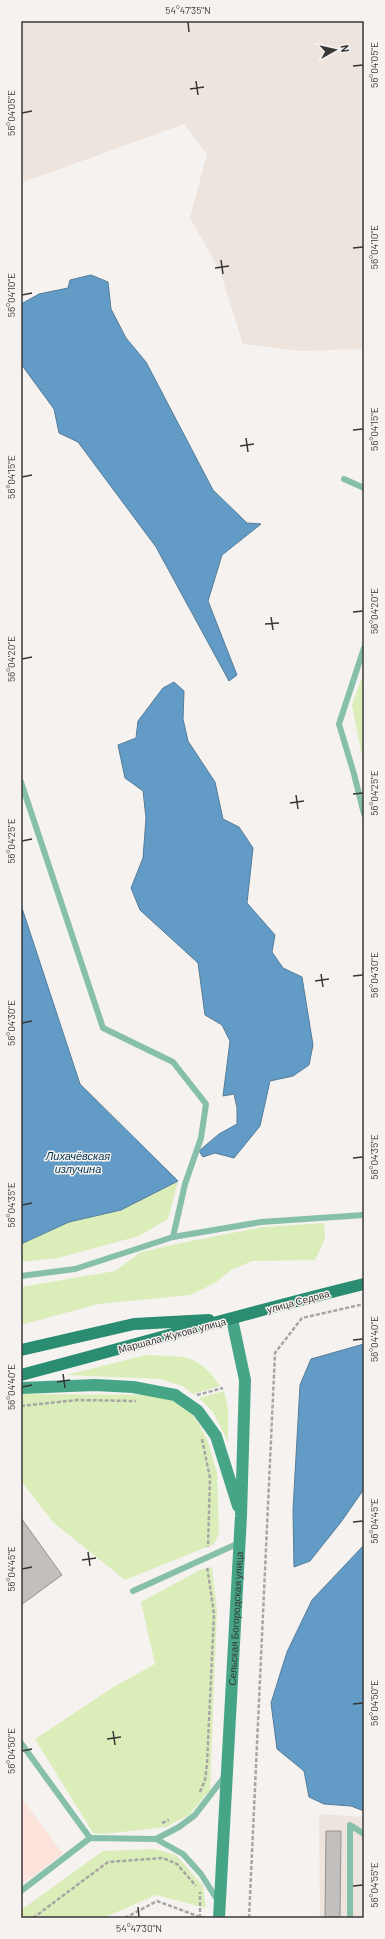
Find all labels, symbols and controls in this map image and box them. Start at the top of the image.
text: 54°47'35"N [165,4,211,16]
north arrow [315,30,355,70]
text: 56°04'05"E [368,42,380,88]
text: N [338,44,352,53]
text: 56°04'05"E [5,90,17,136]
text: 56°04'10"E [368,225,380,269]
text: 56°04'10"E [5,273,17,317]
text: 56°04'15"E [368,407,380,451]
text: 56°04'15"E [5,455,17,499]
text: 56°04'20"E [368,588,380,634]
text: 56°04'20"E [5,636,17,682]
text: 56°04'25"E [368,770,380,816]
text: 56°04'25"E [5,818,17,864]
text: 56°04'30"E [368,952,380,998]
text: 56°04'30"E [5,1000,17,1046]
text: 56°04'35"E [368,1134,380,1180]
water label: Лихачёвская излучина [45,1149,110,1175]
text: 56°04'35"E [5,1182,17,1228]
street label: улица Седова [265,1287,331,1315]
street label: Маршала Жукова улица [117,1315,228,1355]
text: 56°04'40"E [368,1316,380,1362]
text: 56°04'40"E [5,1364,17,1410]
text: 56°04'45"E [368,1498,380,1544]
text: 56°04'45"E [5,1546,17,1592]
street label: Сельская Богородская улица [226,1551,245,1686]
text: 56°04'50"E [368,1680,380,1726]
text: 56°04'50"E [5,1728,17,1774]
text: 56°04'55"E [368,1862,380,1908]
text: 54°47'30"N [116,1922,162,1934]

